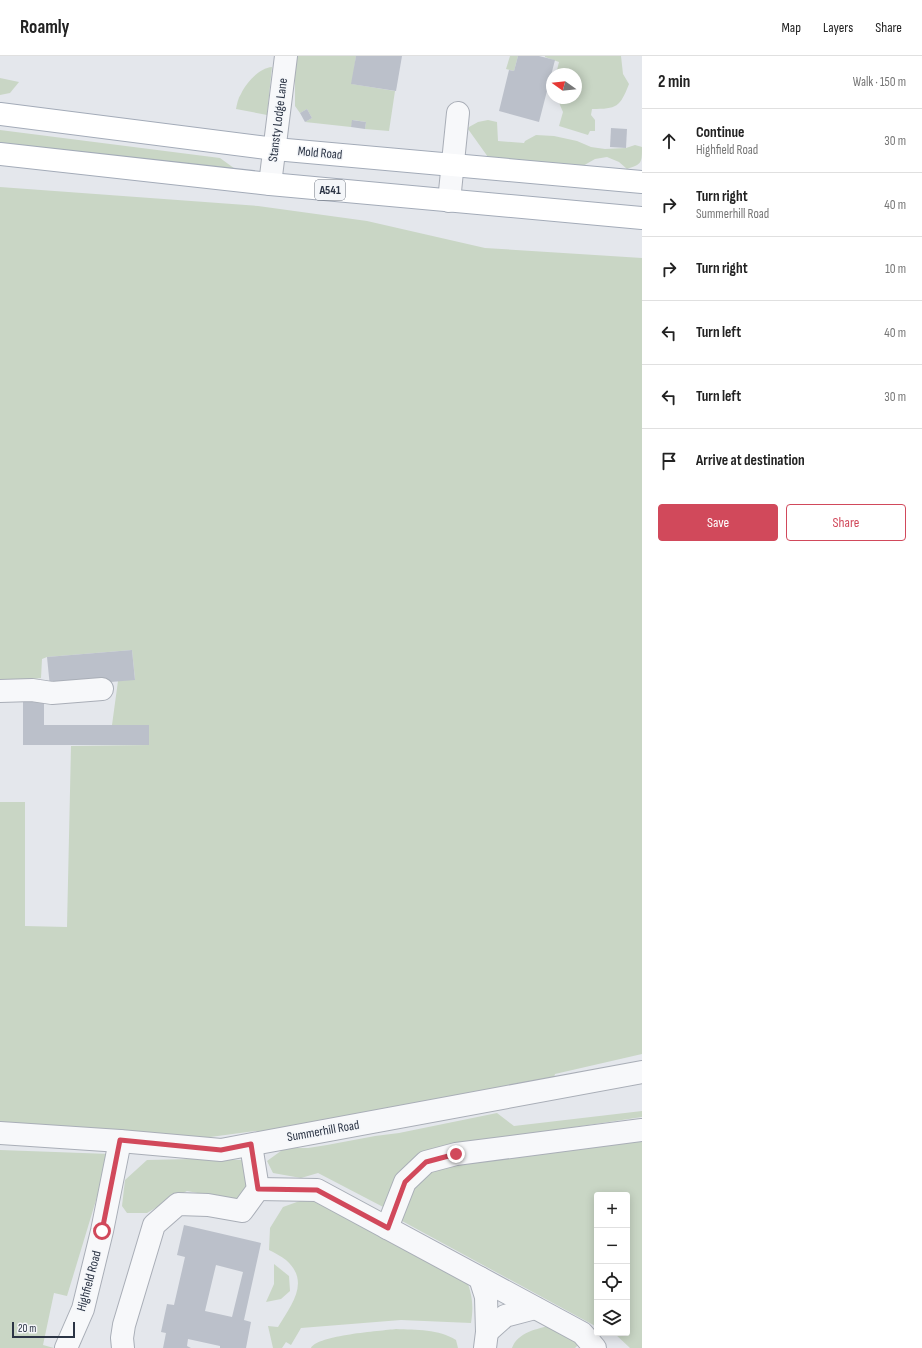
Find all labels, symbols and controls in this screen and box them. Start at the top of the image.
text: Roamly [20,16,70,39]
text: Map [781,19,801,36]
text: Layers [823,19,853,36]
text: Share [875,19,902,36]
north arrow [546,68,582,104]
text: 2 min [658,72,690,92]
text: Walk · 150 m [853,74,906,90]
street label: Stansty Lodge Lane [265,77,291,163]
text: Continue [696,123,745,142]
icon: ahead [658,130,680,152]
text: 30 m [884,133,906,149]
text: Highfield Road [696,142,758,158]
street label: Mold Road [297,143,343,163]
road number: A541 [315,180,345,200]
text: Turn right [696,187,748,206]
icon: right [658,194,680,216]
text: 40 m [884,197,906,213]
text: Summerhill Road [696,206,769,222]
icon: right [658,258,680,280]
text: Turn right [696,259,748,278]
text: 10 m [885,261,906,277]
icon: left [658,322,680,344]
text: Turn left [696,323,741,342]
text: 40 m [884,325,906,341]
icon: left [658,386,680,408]
text: Turn left [696,387,741,406]
text: 30 m [884,389,906,405]
icon: arrive [658,450,680,472]
text: Arrive at destination [696,451,805,470]
button: Save [658,504,778,541]
button: Share [786,504,906,541]
street label: Summerhill Road [286,1117,360,1145]
route end [447,1145,465,1163]
map controls [594,1192,630,1336]
button: + [594,1192,630,1228]
route start [93,1222,111,1240]
button: − [594,1228,630,1264]
street label: Highfield Road [73,1249,105,1313]
button: locate [594,1264,630,1300]
button: layers [594,1300,630,1336]
scale bar [12,1320,75,1339]
text: 20 m [18,1322,36,1335]

